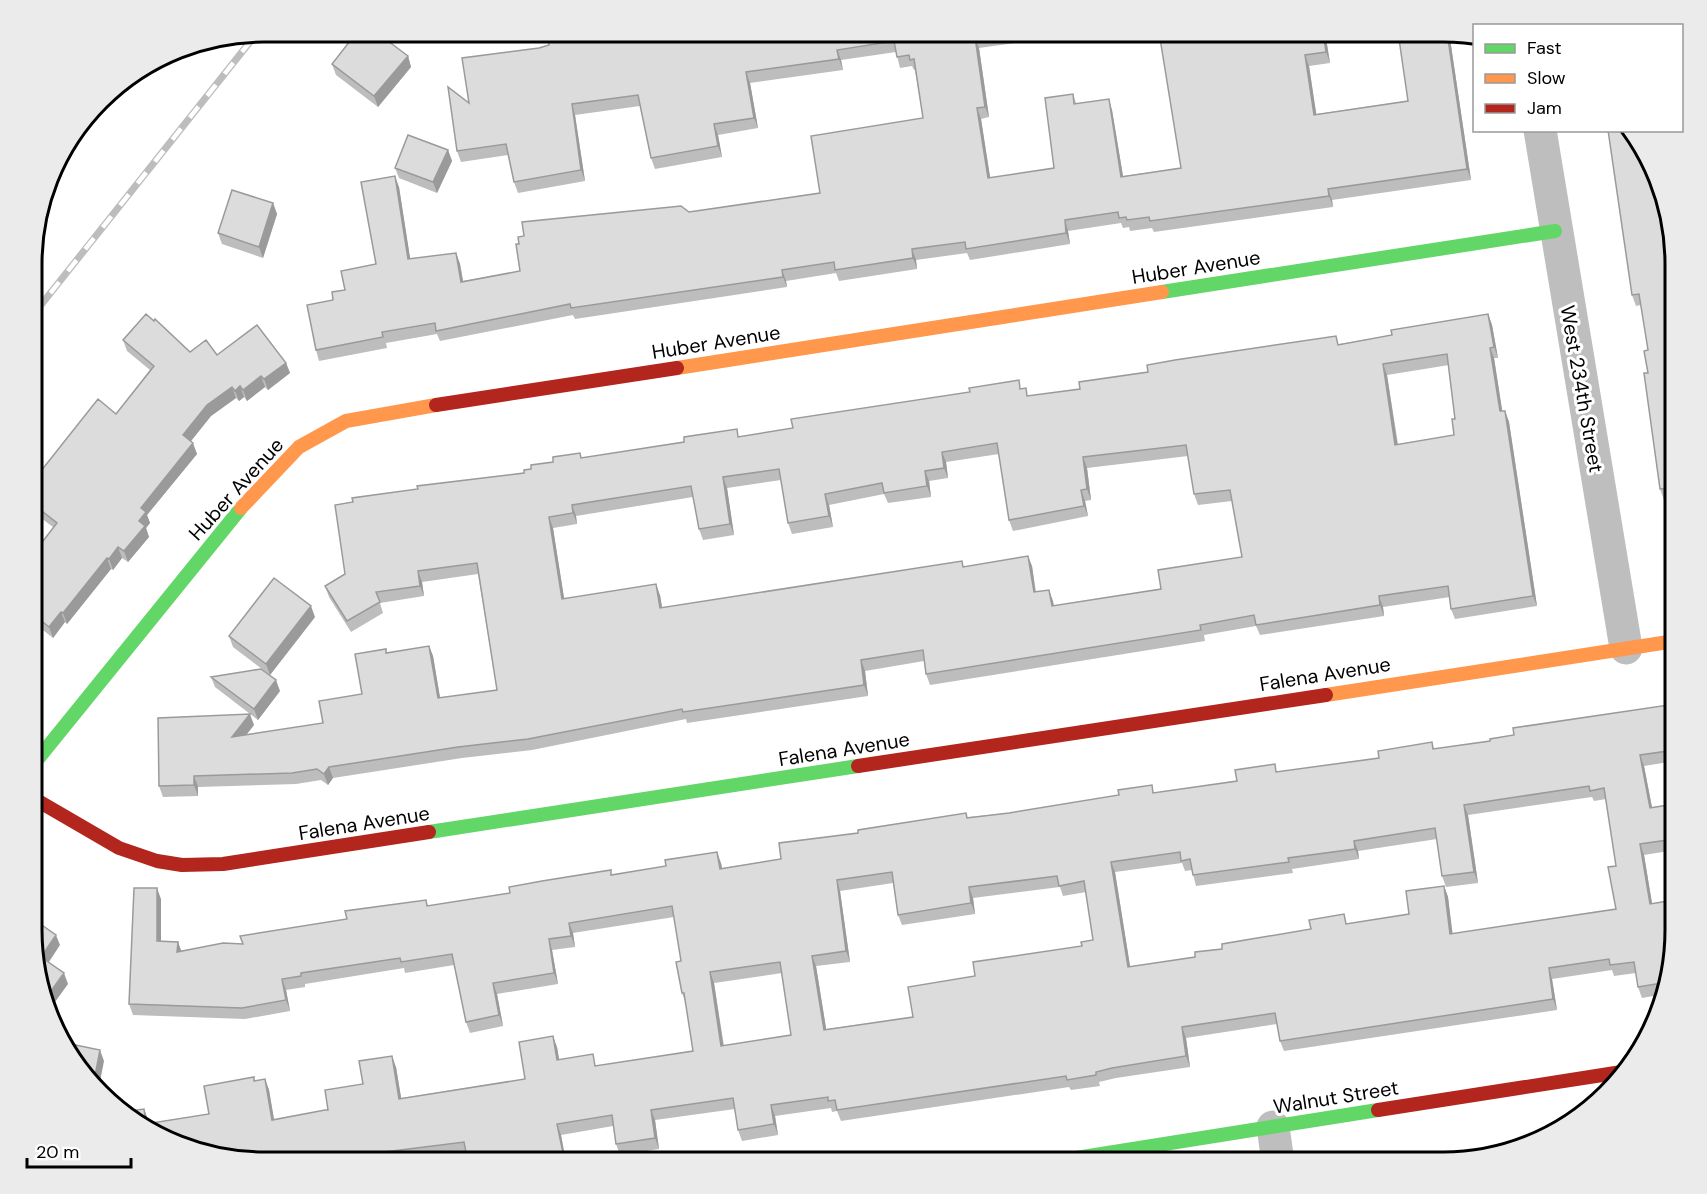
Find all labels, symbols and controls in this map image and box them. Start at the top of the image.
legend [1473,24,1683,132]
text: Fast [1527,36,1562,60]
text: Slow [1527,66,1566,90]
text: Jam [1527,96,1562,120]
street label: Huber Avenue [1130,244,1262,290]
street label: West 234th Street [1554,303,1610,475]
street label: Huber Avenue [650,319,782,365]
street label: Huber Avenue [183,432,289,546]
street label: Falena Avenue [1258,651,1392,697]
street label: Falena Avenue [777,726,911,772]
street label: Falena Avenue [297,800,431,846]
street label: Walnut Street [1271,1074,1401,1120]
scale bar [27,1131,130,1169]
text: 20 m [36,1140,79,1164]

